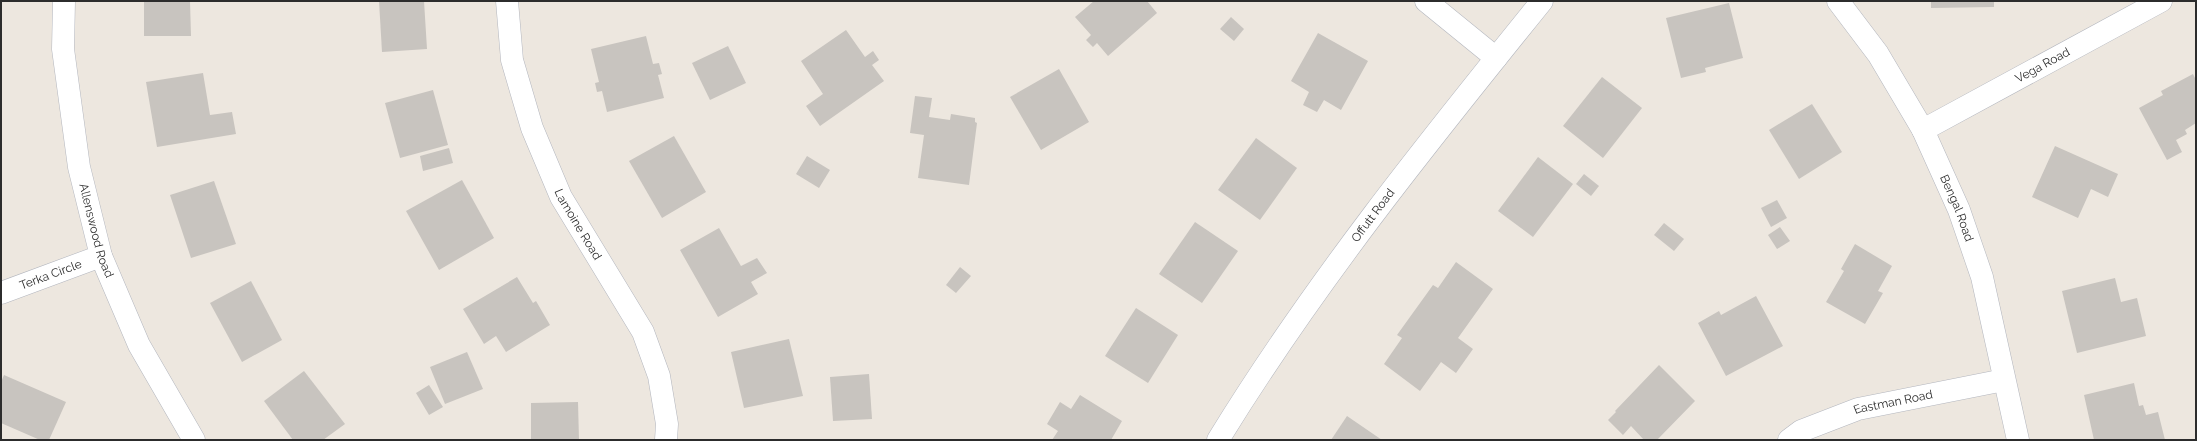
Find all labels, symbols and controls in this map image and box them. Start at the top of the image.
street label: Vega Road [2013,45,2072,86]
street label: Bengal Road [1937,173,1976,243]
street label: Allenswood Road [76,182,116,280]
street label: Offutt Road [1348,186,1397,245]
street label: Lamoine Road [551,187,604,262]
street label: Terka Circle [18,257,84,292]
street label: Eastman Road [1852,387,1934,417]

